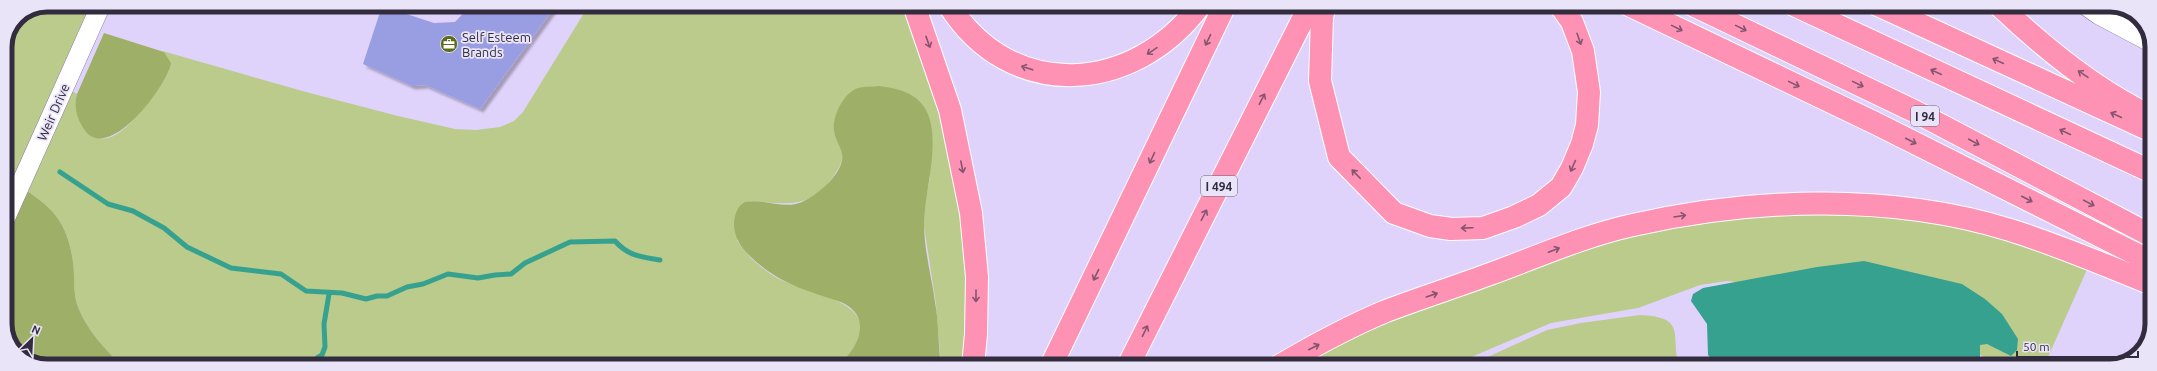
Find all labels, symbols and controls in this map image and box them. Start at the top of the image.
one-way arrow [1671,25,1683,32]
one-way arrow [1734,25,1746,32]
place label: Self Esteem Brands [462,30,531,59]
one-way arrow [1576,33,1583,46]
office icon: Self Esteem Brands [439,34,459,54]
one-way arrow [1204,34,1211,46]
one-way arrow [924,35,932,47]
one-way arrow [1146,48,1158,56]
one-way arrow [1993,57,2005,64]
one-way arrow [1021,64,1034,71]
one-way arrow [1931,68,1943,75]
one-way arrow [2078,70,2089,78]
street label: Weir Drive [34,81,72,143]
one-way arrow [1788,81,1800,88]
one-way arrow [1852,81,1864,88]
one-way arrow [1259,93,1267,105]
road number: I 94 [1911,106,1939,126]
one-way arrow [2111,111,2123,118]
one-way arrow [2060,128,2072,135]
one-way arrow [1905,138,1917,145]
one-way arrow [1968,139,1980,146]
one-way arrow [1148,151,1155,163]
one-way arrow [1569,159,1576,171]
one-way arrow [958,160,966,173]
one-way arrow [1352,169,1361,179]
road number: I 494 [1201,176,1237,196]
one-way arrow [2021,196,2033,204]
one-way arrow [2083,200,2095,207]
one-way arrow [1201,209,1208,221]
one-way arrow [1673,212,1686,220]
one-way arrow [1461,225,1474,232]
one-way arrow [1548,245,1560,253]
one-way arrow [1092,269,1099,281]
one-way arrow [972,289,980,302]
one-way arrow [1426,291,1439,298]
north arrow [12,319,52,359]
text: N [30,323,42,337]
one-way arrow [1142,325,1149,337]
scale bar [2017,333,2138,359]
text: 50 m [2023,340,2050,353]
one-way arrow [1307,343,1319,350]

